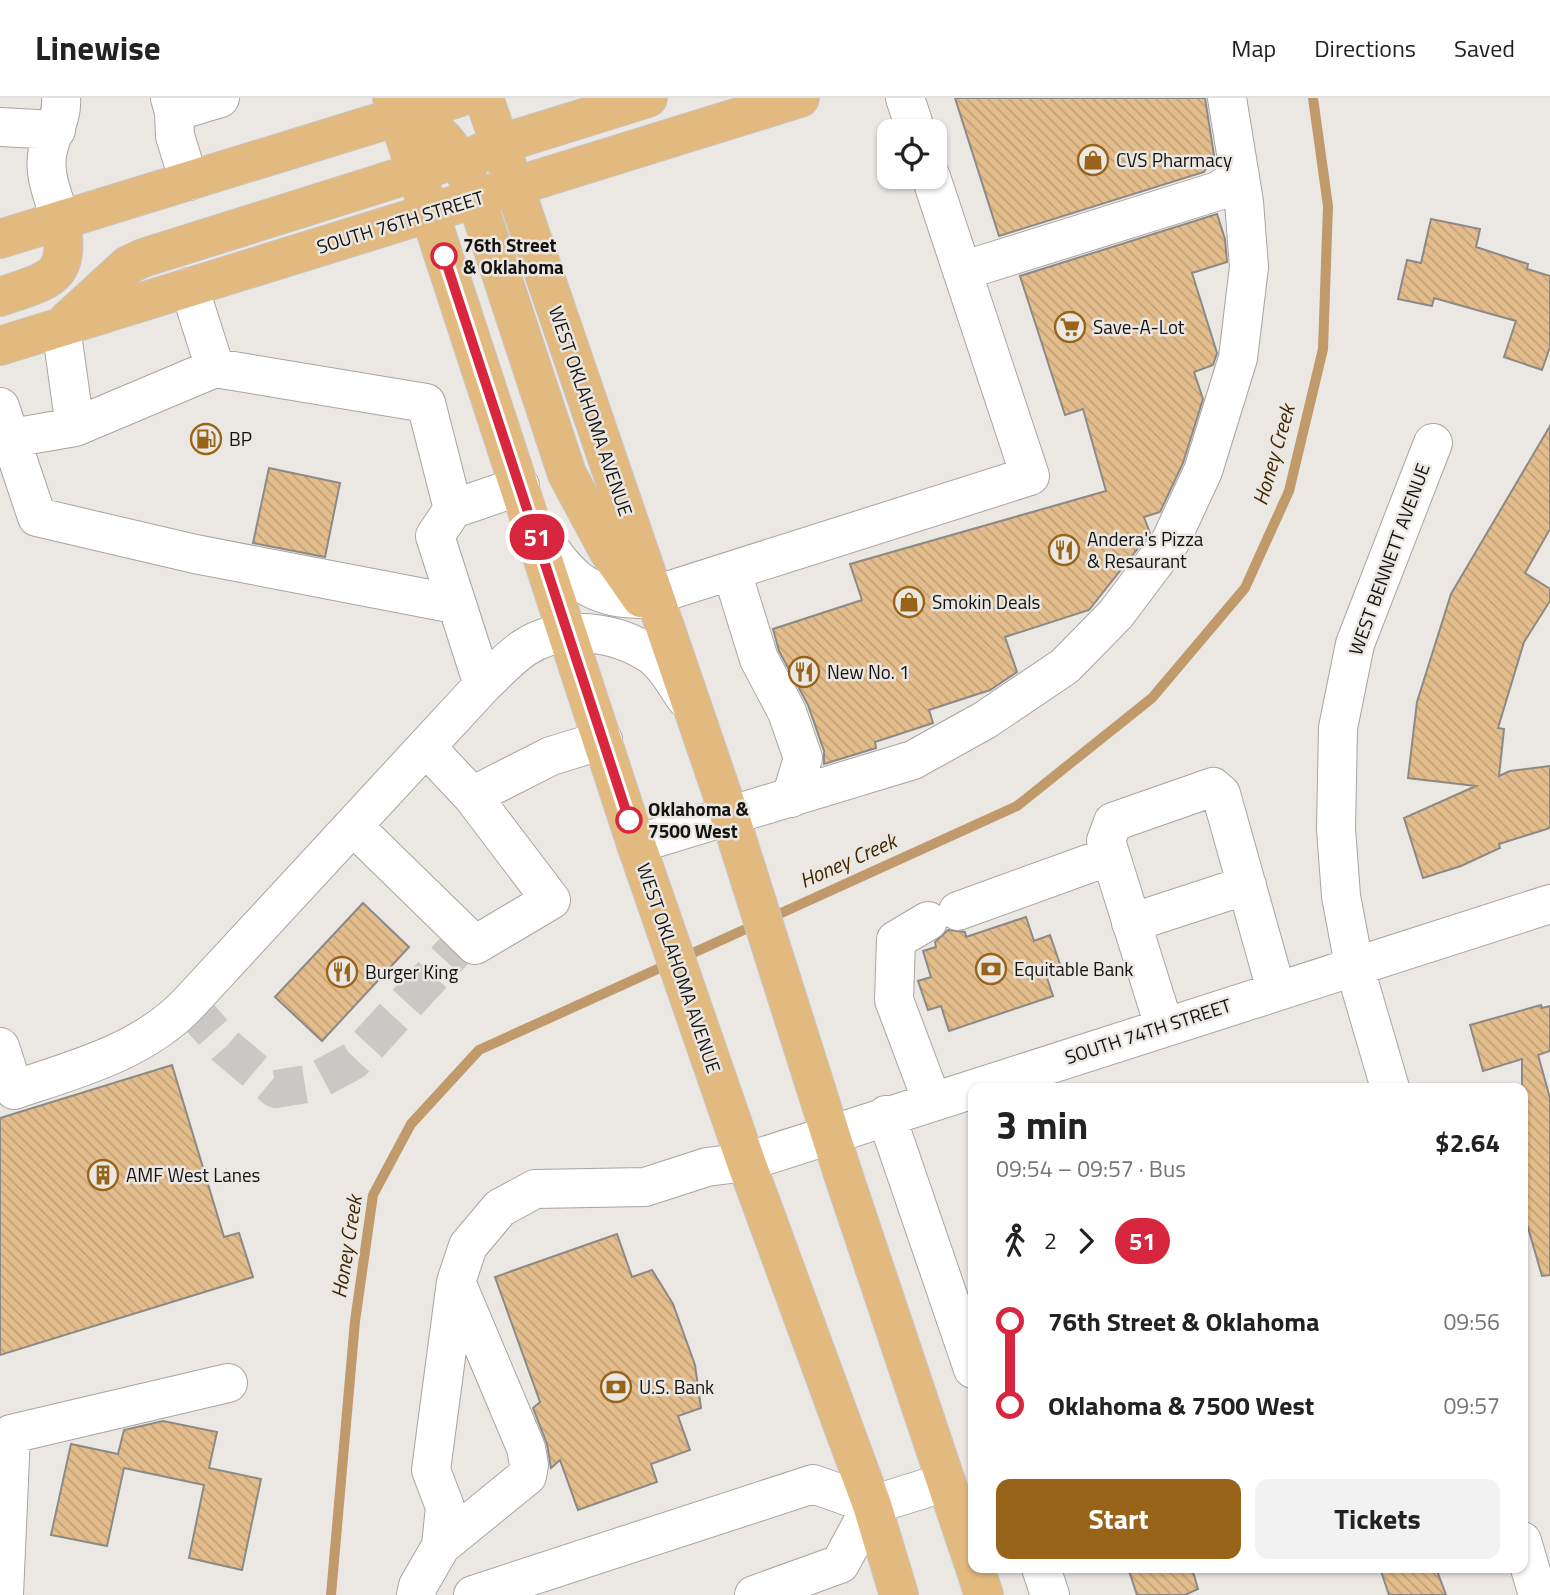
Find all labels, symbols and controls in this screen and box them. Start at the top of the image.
text: Linewise [35,23,161,73]
text: Map [1231,30,1276,66]
text: Directions [1314,30,1416,66]
text: Saved [1454,30,1515,66]
map controls [877,119,947,189]
button: locate [877,119,947,189]
shop icon: CVS Pharmacy [1076,143,1110,177]
place label: CVS Pharmacy [1116,145,1232,174]
street label: SOUTH 76TH STREET [313,182,487,261]
place label: 76th Street & Oklahoma [463,230,564,281]
marker: 76th Street & Oklahoma [431,243,457,269]
street label: WEST OKLAHOMA AVENUE [542,302,641,520]
supermarket icon: Save-A-Lot [1053,310,1087,344]
place label: Save-A-Lot [1093,312,1185,341]
water label: Honey Creek [1243,398,1303,509]
fuel station icon: BP [189,422,223,456]
place label: BP [229,424,252,453]
street label: WEST BENNETT AVENUE [1340,459,1437,659]
line badge: 51 [505,514,568,560]
text: 51 [524,519,550,555]
place label: Andera's Pizza & Resaurant [1087,524,1204,575]
restaurant icon: Andera's Pizza & Resaurant [1047,533,1081,567]
shop icon: Smokin Deals [892,585,926,619]
place label: Smokin Deals [932,587,1041,616]
restaurant icon: New No. 1 [787,655,821,689]
place label: New No. 1 [827,657,910,686]
place label: Oklahoma & 7500 West [648,794,749,845]
marker: Oklahoma & 7500 West [616,807,642,833]
water label: Honey Creek [794,823,904,896]
street label: WEST OKLAHOMA AVENUE [630,859,729,1077]
bank icon: Equitable Bank [974,952,1008,986]
place label: Equitable Bank [1014,954,1133,983]
restaurant icon: Burger King [325,955,359,989]
place label: Burger King [365,957,459,986]
street label: SOUTH 74TH STREET [1061,990,1235,1071]
text: 3 min [996,1096,1088,1154]
text: $2.64 [1435,1123,1500,1162]
text: 09:54 – 09:57 · Bus [996,1151,1186,1186]
building icon: AMF West Lanes [86,1158,120,1192]
place label: AMF West Lanes [126,1160,261,1189]
water label: Honey Creek [322,1191,370,1300]
icon: walk [996,1222,1034,1260]
icon: forward [1067,1222,1105,1260]
text: 2 [1044,1223,1057,1258]
text: 51 [1129,1223,1156,1259]
text: 76th Street & Oklahoma [1048,1302,1319,1341]
text: 09:56 [1443,1304,1500,1339]
bank icon: U.S. Bank [599,1370,633,1404]
place label: U.S. Bank [639,1372,714,1401]
text: Oklahoma & 7500 West [1048,1386,1314,1425]
text: 09:57 [1443,1388,1500,1423]
button: Start [996,1479,1241,1559]
button: Tickets [1255,1479,1500,1559]

